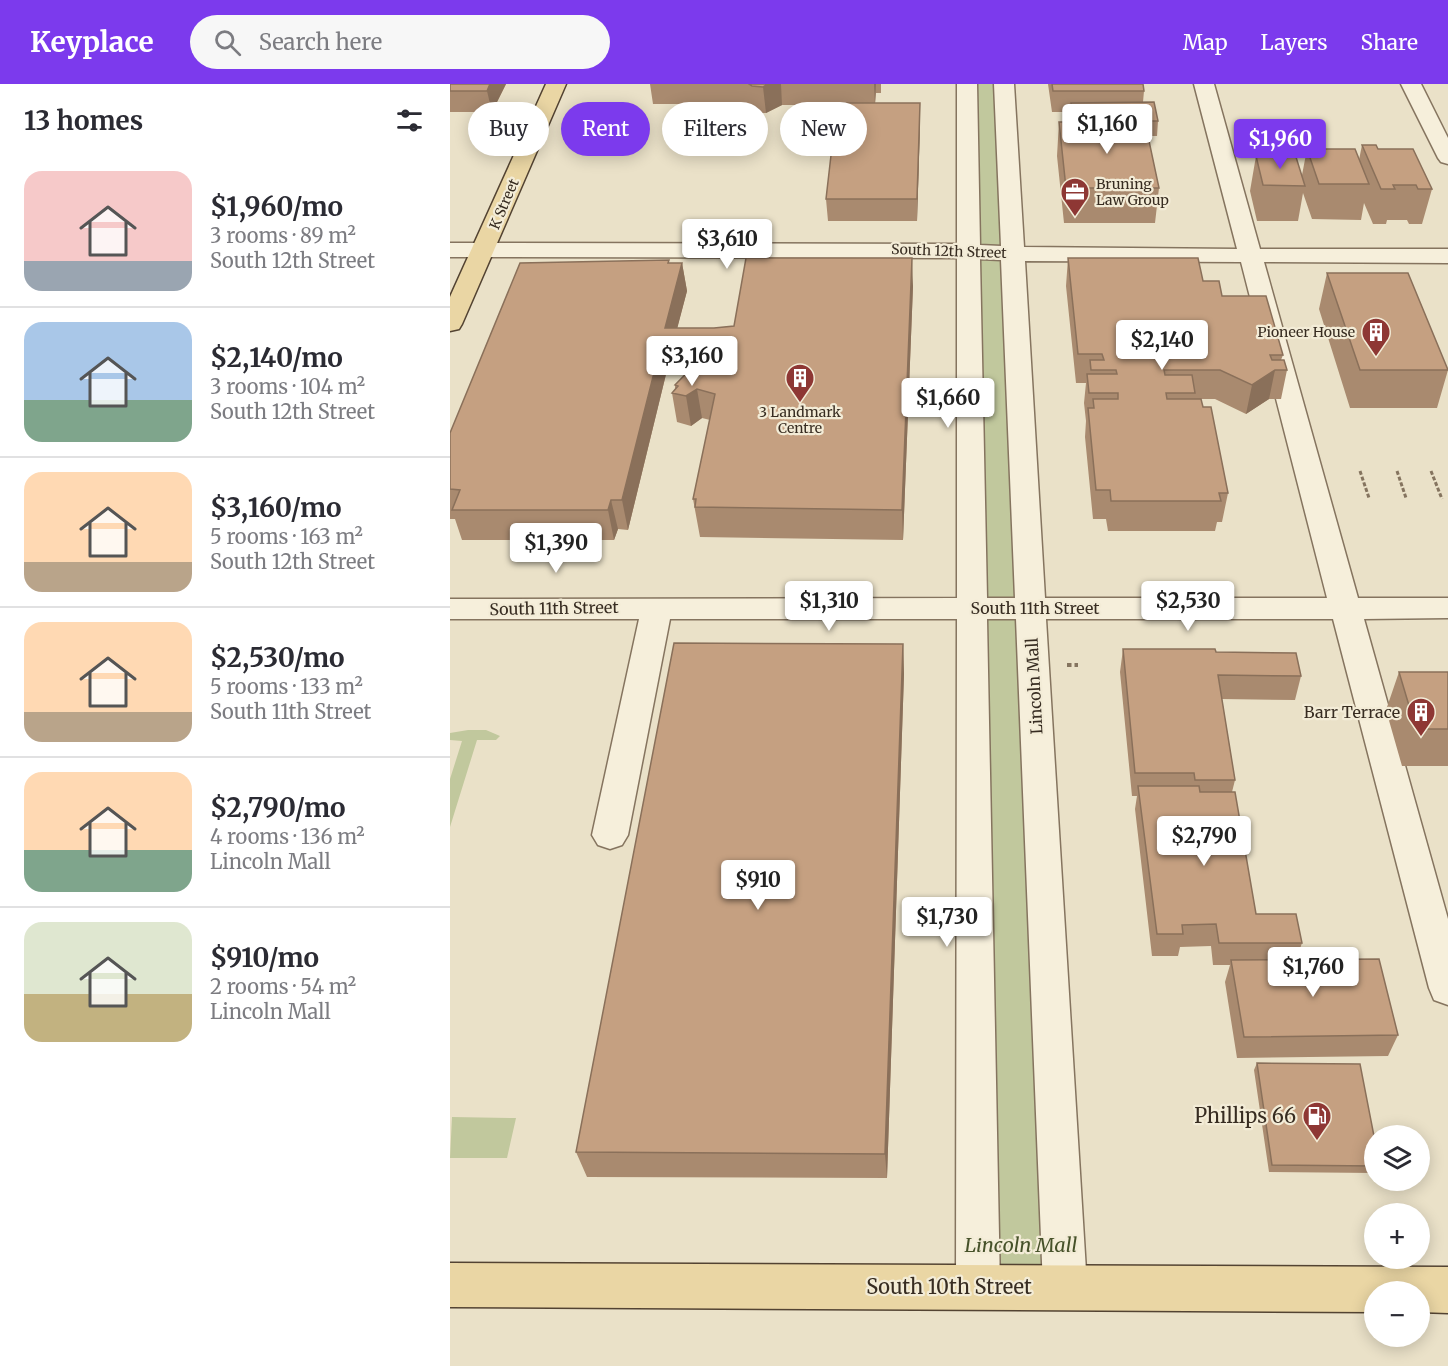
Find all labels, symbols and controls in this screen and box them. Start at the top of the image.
search box [190,15,610,69]
text: Keyplace [30,24,154,60]
icon: search [211,26,244,59]
text: Search here [259,28,382,56]
text: Map [1183,29,1228,56]
text: Layers [1261,29,1328,56]
text: Share [1361,29,1418,56]
chip: Buy [468,102,549,156]
chip: Rent [561,102,650,156]
chip: Filters [662,102,768,156]
chip: New [780,102,867,156]
text: 13 homes [24,104,143,137]
icon: filters [393,104,426,137]
pin: $1,160 [1058,104,1156,155]
text: $1,160 [1076,111,1138,136]
pin: $1,960 [1231,119,1329,170]
text: $1,960 [1248,126,1312,151]
street label: K Street [485,175,523,232]
place label: Bruning Law Group [1096,175,1169,209]
office icon: Bruning Law Group [1059,176,1091,218]
text: $1,960/mo [210,190,343,223]
icon: home [72,195,144,267]
pin: $3,610 [678,219,776,270]
text: 3 rooms · 89 m² [210,223,356,248]
text: $3,610 [696,226,758,251]
street label: South 12th Street [891,240,1008,262]
text: South 12th Street [210,248,375,273]
building icon: Pioneer House [1360,316,1392,358]
pin: $2,140 [1113,320,1211,371]
place label: Pioneer House [1258,323,1355,341]
text: $2,140 [1130,327,1194,352]
pin: $3,160 [643,336,741,387]
text: $2,140/mo [210,341,343,374]
text: $3,160 [660,343,724,368]
icon: home [72,346,144,418]
building icon: 3 Landmark Centre [784,362,816,404]
text: 3 rooms · 104 m² [210,374,365,399]
pin: $1,660 [899,378,997,429]
text: $1,660 [915,385,981,410]
text: South 12th Street [210,399,375,424]
place label: 3 Landmark Centre [759,403,841,437]
text: $3,160/mo [210,491,342,524]
icon: home [72,496,144,568]
pin: $1,390 [507,523,605,574]
text: 5 rooms · 163 m² [210,524,363,549]
text: $1,390 [524,530,588,555]
text: South 12th Street [210,549,375,574]
pin: $1,310 [780,581,878,632]
pin: $2,530 [1139,581,1237,632]
text: $1,310 [799,588,859,613]
text: $2,530 [1155,588,1221,613]
street label: South 11th Street [489,597,619,619]
street label: South 11th Street [970,598,1100,618]
street label: Lincoln Mall [1021,637,1047,735]
text: $2,530/mo [210,641,345,674]
icon: home [72,646,144,718]
text: 5 rooms · 133 m² [210,674,363,699]
building icon: Barr Terrace [1405,696,1437,738]
text: South 11th Street [210,699,371,724]
place label: Barr Terrace [1304,702,1400,722]
text: $2,790/mo [210,791,346,824]
icon: home [72,796,144,868]
pin: $2,790 [1155,816,1253,867]
text: $2,790 [1171,823,1237,848]
text: 4 rooms · 136 m² [210,824,365,849]
text: Lincoln Mall [210,849,331,874]
pin: $910 [722,860,794,911]
text: $910 [735,867,781,892]
pin: $1,730 [898,897,996,948]
text: $1,730 [916,904,978,929]
text: $910/mo [210,941,319,974]
icon: home [72,946,144,1018]
pin: $1,760 [1264,947,1362,998]
text: $1,760 [1282,954,1344,979]
text: 2 rooms · 54 m² [210,974,356,999]
text: Lincoln Mall [210,999,331,1024]
fuel station icon: Phillips 66 [1301,1100,1333,1142]
place label: Phillips 66 [1194,1103,1296,1128]
map controls [1364,1125,1430,1347]
button: layers [1364,1125,1430,1191]
button: + [1364,1203,1430,1269]
park label: Lincoln Mall [965,1232,1078,1257]
street label: South 10th Street [866,1274,1032,1299]
button: − [1364,1281,1430,1347]

